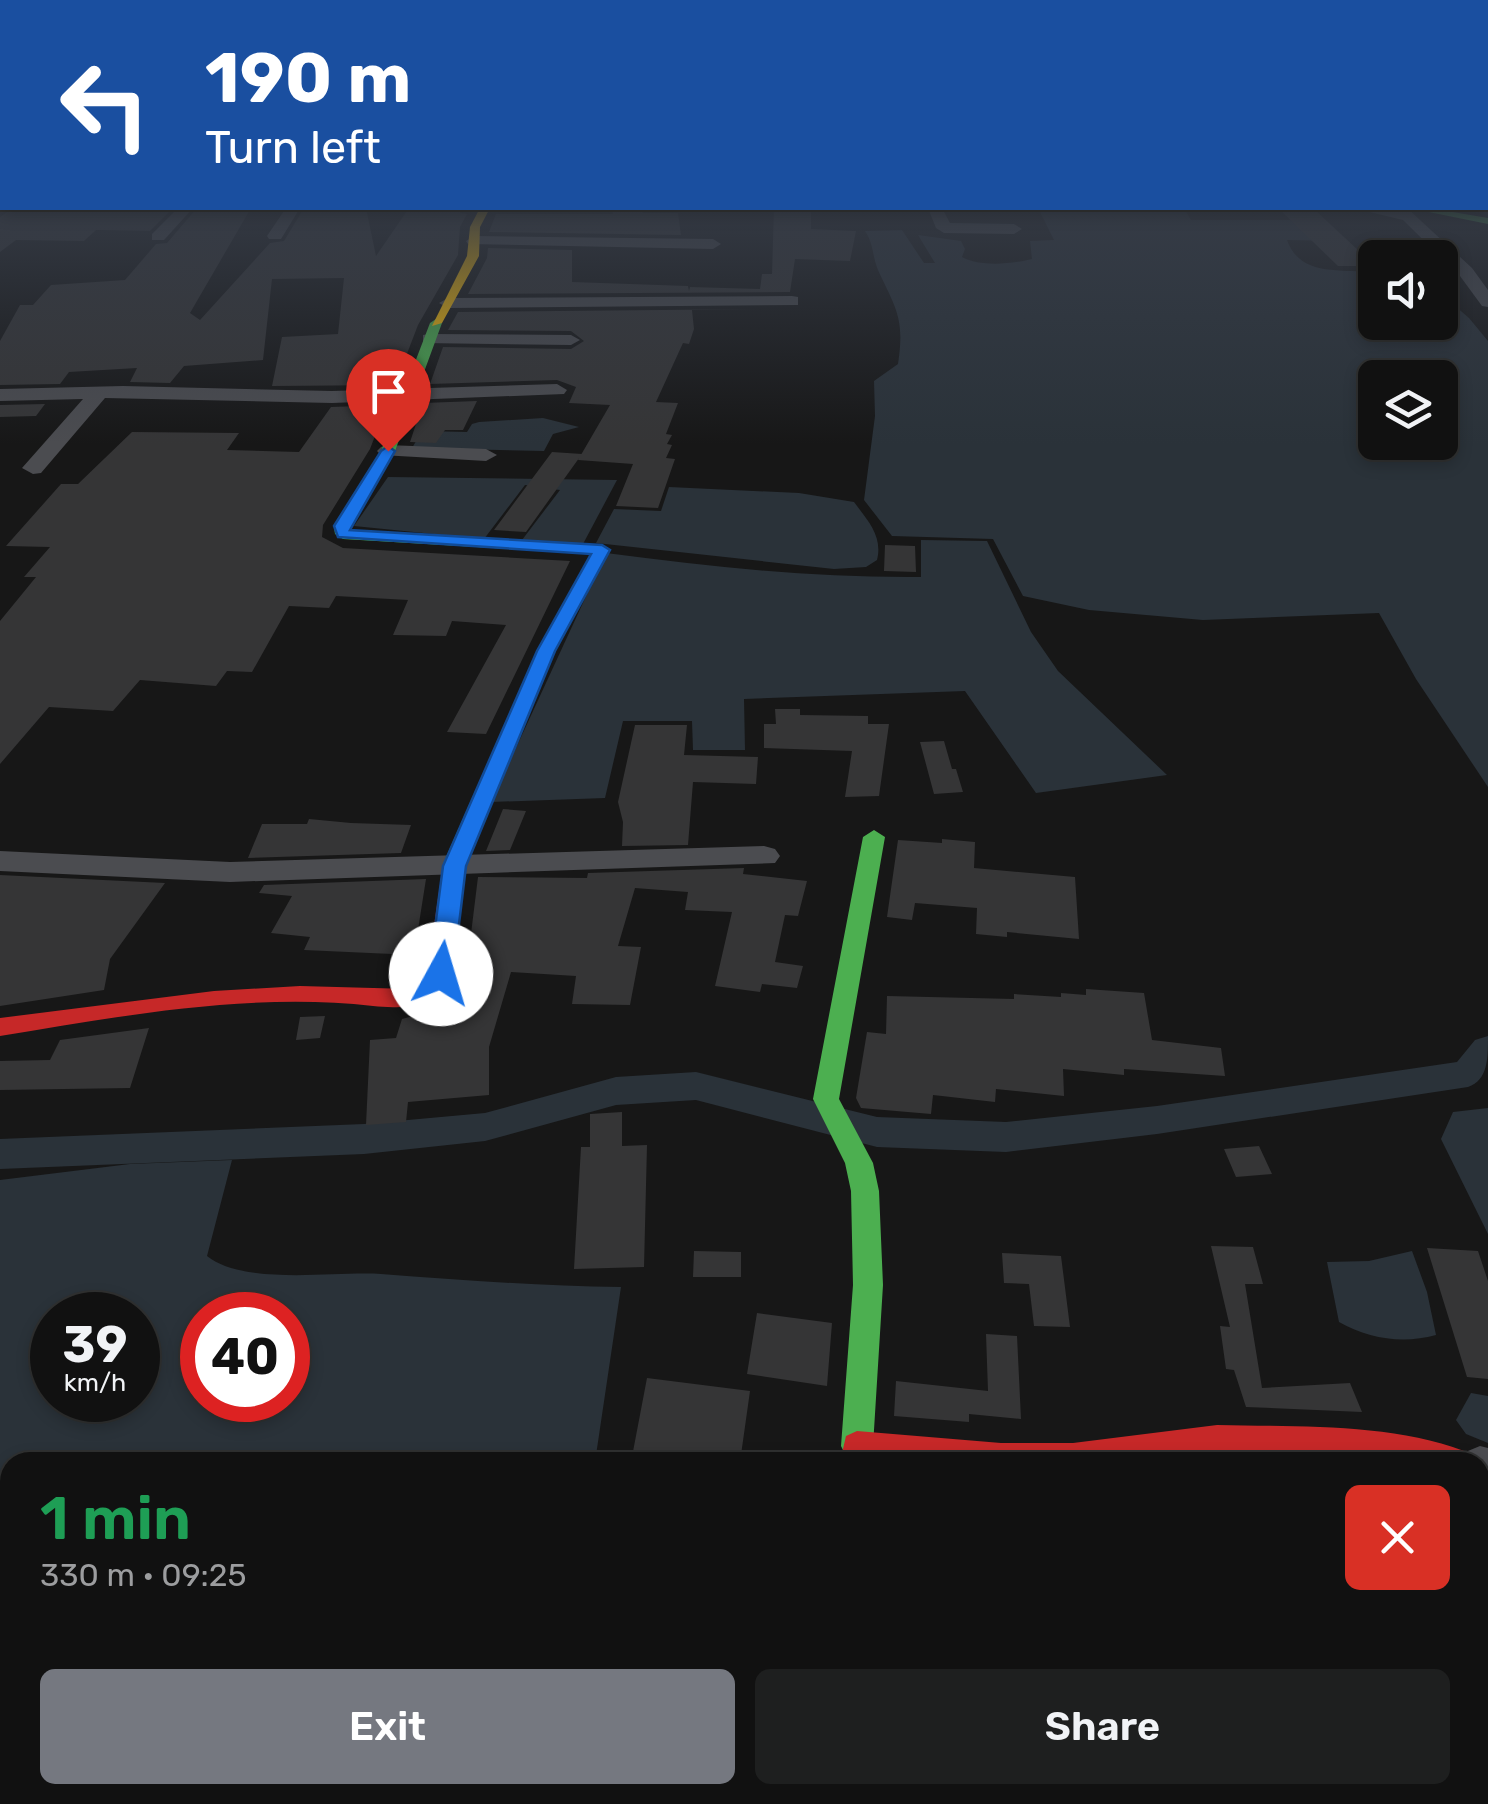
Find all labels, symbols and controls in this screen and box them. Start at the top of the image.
text: 190 m [205,37,411,120]
icon: left [40,40,170,170]
text: Turn left [205,121,381,174]
map controls [1358,240,1458,460]
button: sound [1358,240,1458,340]
pin [346,349,431,452]
button: layers [1358,360,1458,460]
icon: arrive [361,364,416,419]
position arrow [389,922,493,1026]
speed limit sign: 40 [180,1292,310,1422]
text: 39 [63,1315,128,1375]
text: km/h [64,1368,126,1397]
text: 1 min [40,1483,191,1554]
button: close [1345,1485,1450,1590]
text: 330 m · 09:25 [40,1556,247,1594]
button: Exit [40,1669,735,1784]
button: Share [755,1669,1450,1784]

